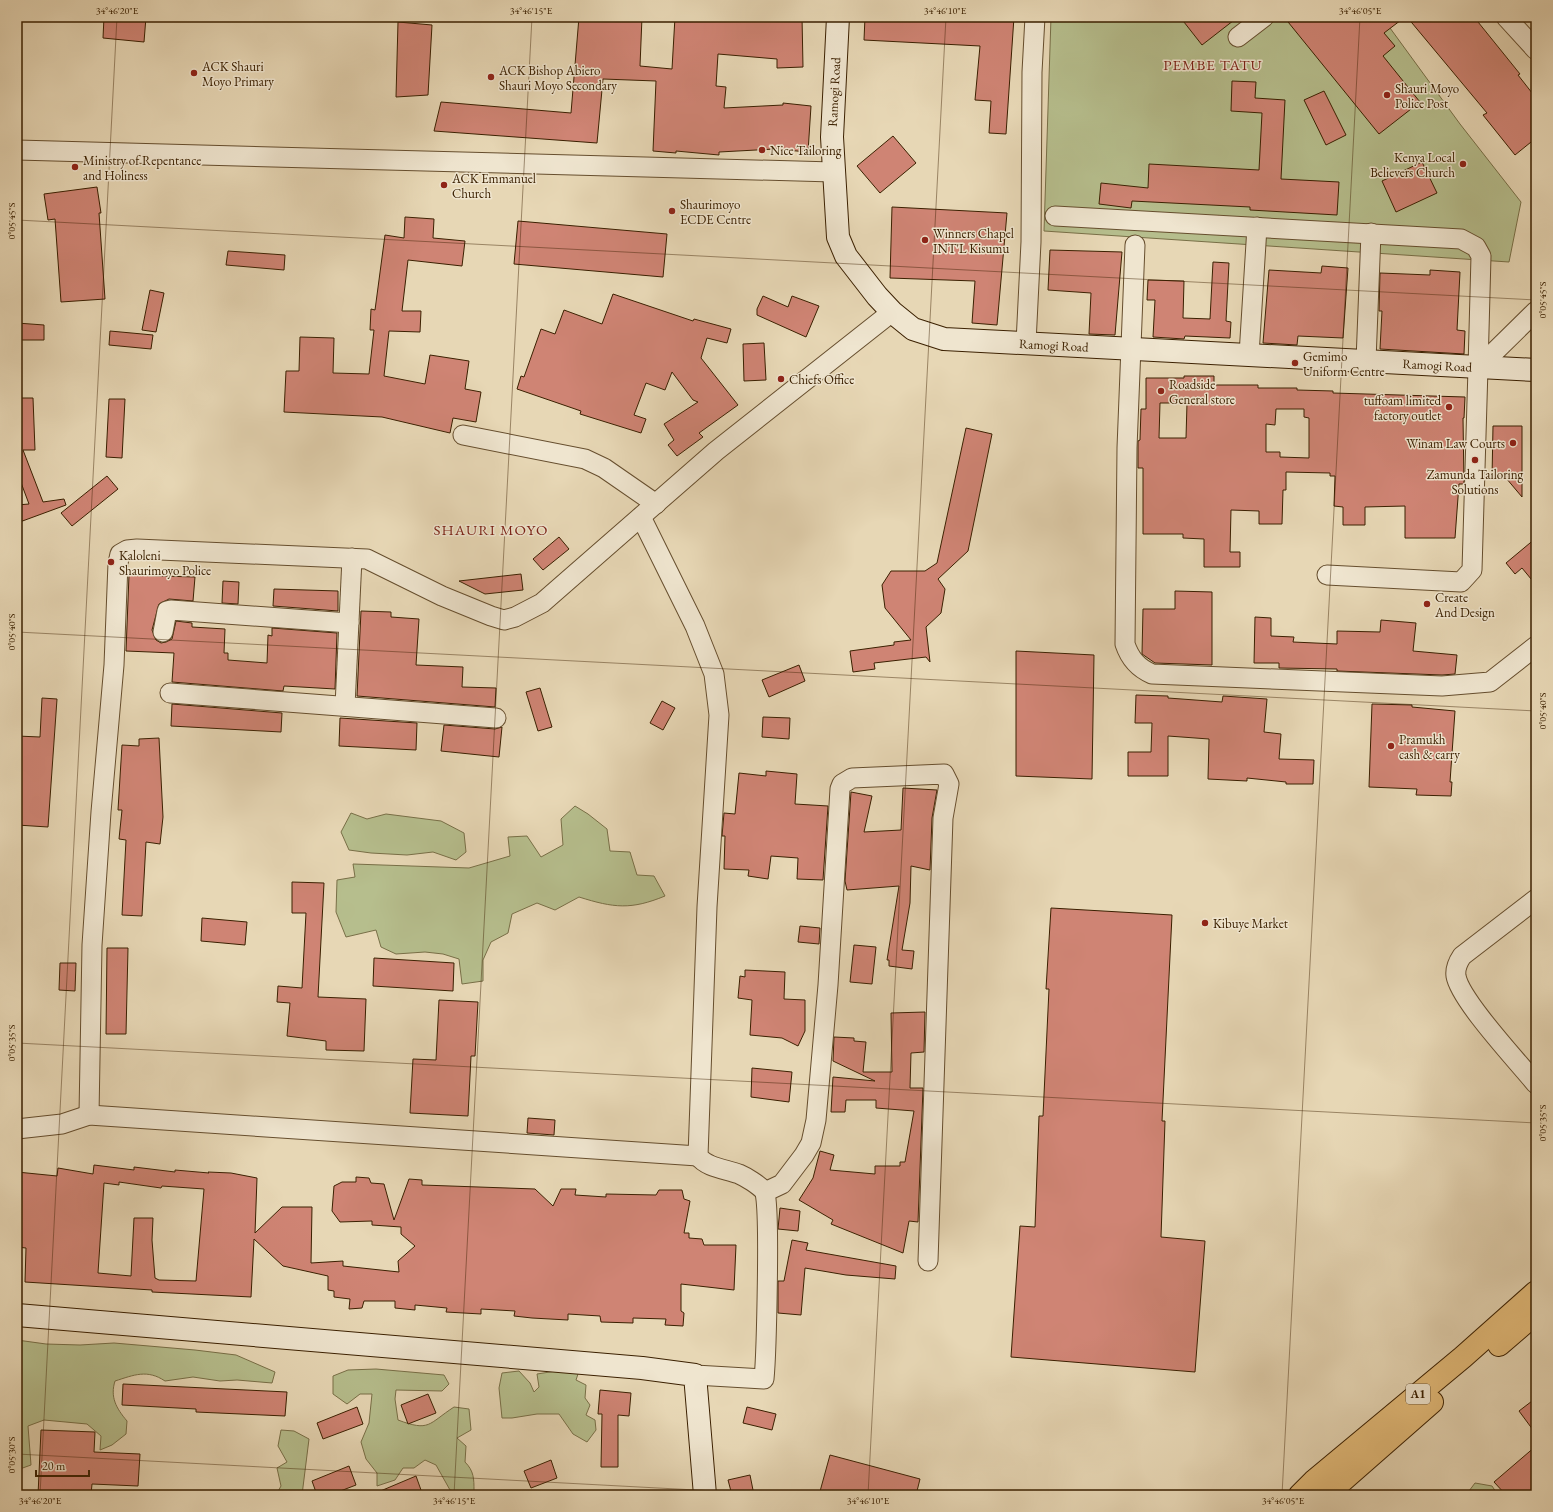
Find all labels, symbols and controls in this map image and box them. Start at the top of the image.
text: 34°46'20"E [96,4,139,17]
text: 34°46'15"E [510,4,553,17]
text: 34°46'10"E [924,4,967,17]
text: 34°46'05"E [1339,4,1382,17]
district label: PEMBE TATU [1163,55,1263,74]
street label: Ramogi Road [824,56,844,127]
place label: ACK Shauri Moyo Primary [201,58,274,90]
place label: ACK Bishop Abiero Shauri Moyo Secondary [498,62,617,94]
marker: ACK Shauri Moyo Primary [189,68,199,78]
marker: ACK Bishop Abiero Shauri Moyo Secondary [486,72,496,82]
place label: Shauri Moyo Police Post [1395,80,1459,112]
marker: Shauri Moyo Police Post [1382,90,1392,100]
place label: Nice Tailoring [770,142,842,159]
marker: Nice Tailoring [757,145,767,155]
place label: Kenya Local Believers Church [1370,149,1455,181]
place label: Ministry of Repentance and Holiness [83,152,201,184]
marker: Kenya Local Believers Church [1458,159,1468,169]
marker: Ministry of Repentance and Holiness [70,162,80,172]
place label: ACK Emmanuel Church [451,170,536,202]
marker: ACK Emmanuel Church [439,180,449,190]
place label: Shaurimoyo ECDE Centre [680,196,751,228]
text: 0°05'45"S [5,202,18,239]
marker: Shaurimoyo ECDE Centre [667,206,677,216]
place label: Winners Chapel INT'L Kisumu [933,225,1014,257]
marker: Winners Chapel INT'L Kisumu [920,235,930,245]
text: 0°05'45"S [1536,281,1549,318]
street label: Ramogi Road [1019,334,1089,355]
place label: Gemimo Uniform Centre [1303,348,1385,380]
street label: Ramogi Road [1402,355,1473,375]
marker: Gemimo Uniform Centre [1290,358,1300,368]
place label: Chiefs Office [789,371,854,388]
marker: Chiefs Office [776,374,786,384]
place label: Roadside General store [1169,376,1235,408]
marker: Roadside General store [1156,386,1166,396]
place label: tuffoam limited factory outlet [1364,392,1441,424]
marker: tuffoam limited factory outlet [1444,402,1454,412]
place label: Winam Law Courts [1406,435,1505,452]
marker: Winam Law Courts [1508,438,1518,448]
marker: Zamunda Tailoring Solutions [1470,455,1480,465]
place label: Zamunda Tailoring Solutions [1427,466,1524,498]
district label: SHAURI MOYO [434,520,548,539]
place label: Kaloleni Shaurimoyo Police [119,547,211,579]
marker: Kaloleni Shaurimoyo Police [106,557,116,567]
place label: Create And Design [1434,589,1495,621]
marker: Create And Design [1422,599,1432,609]
text: 0°05'40"S [5,613,18,650]
text: 0°05'40"S [1536,692,1549,729]
place label: Pramukh cash & carry [1399,731,1460,763]
marker: Pramukh cash & carry [1386,741,1396,751]
place label: Kibuye Market [1213,915,1288,932]
marker: Kibuye Market [1200,918,1210,928]
text: 0°05'35"S [5,1024,18,1061]
text: 0°05'35"S [1536,1104,1549,1141]
road number: A1 [1406,1384,1430,1404]
text: 0°05'30"S [5,1436,18,1473]
scale bar [36,1452,89,1478]
text: 20 m [42,1458,66,1474]
text: 34°46'20"E [19,1494,62,1507]
text: 34°46'15"E [433,1494,476,1507]
text: 34°46'10"E [847,1494,890,1507]
text: 34°46'05"E [1262,1494,1305,1507]

